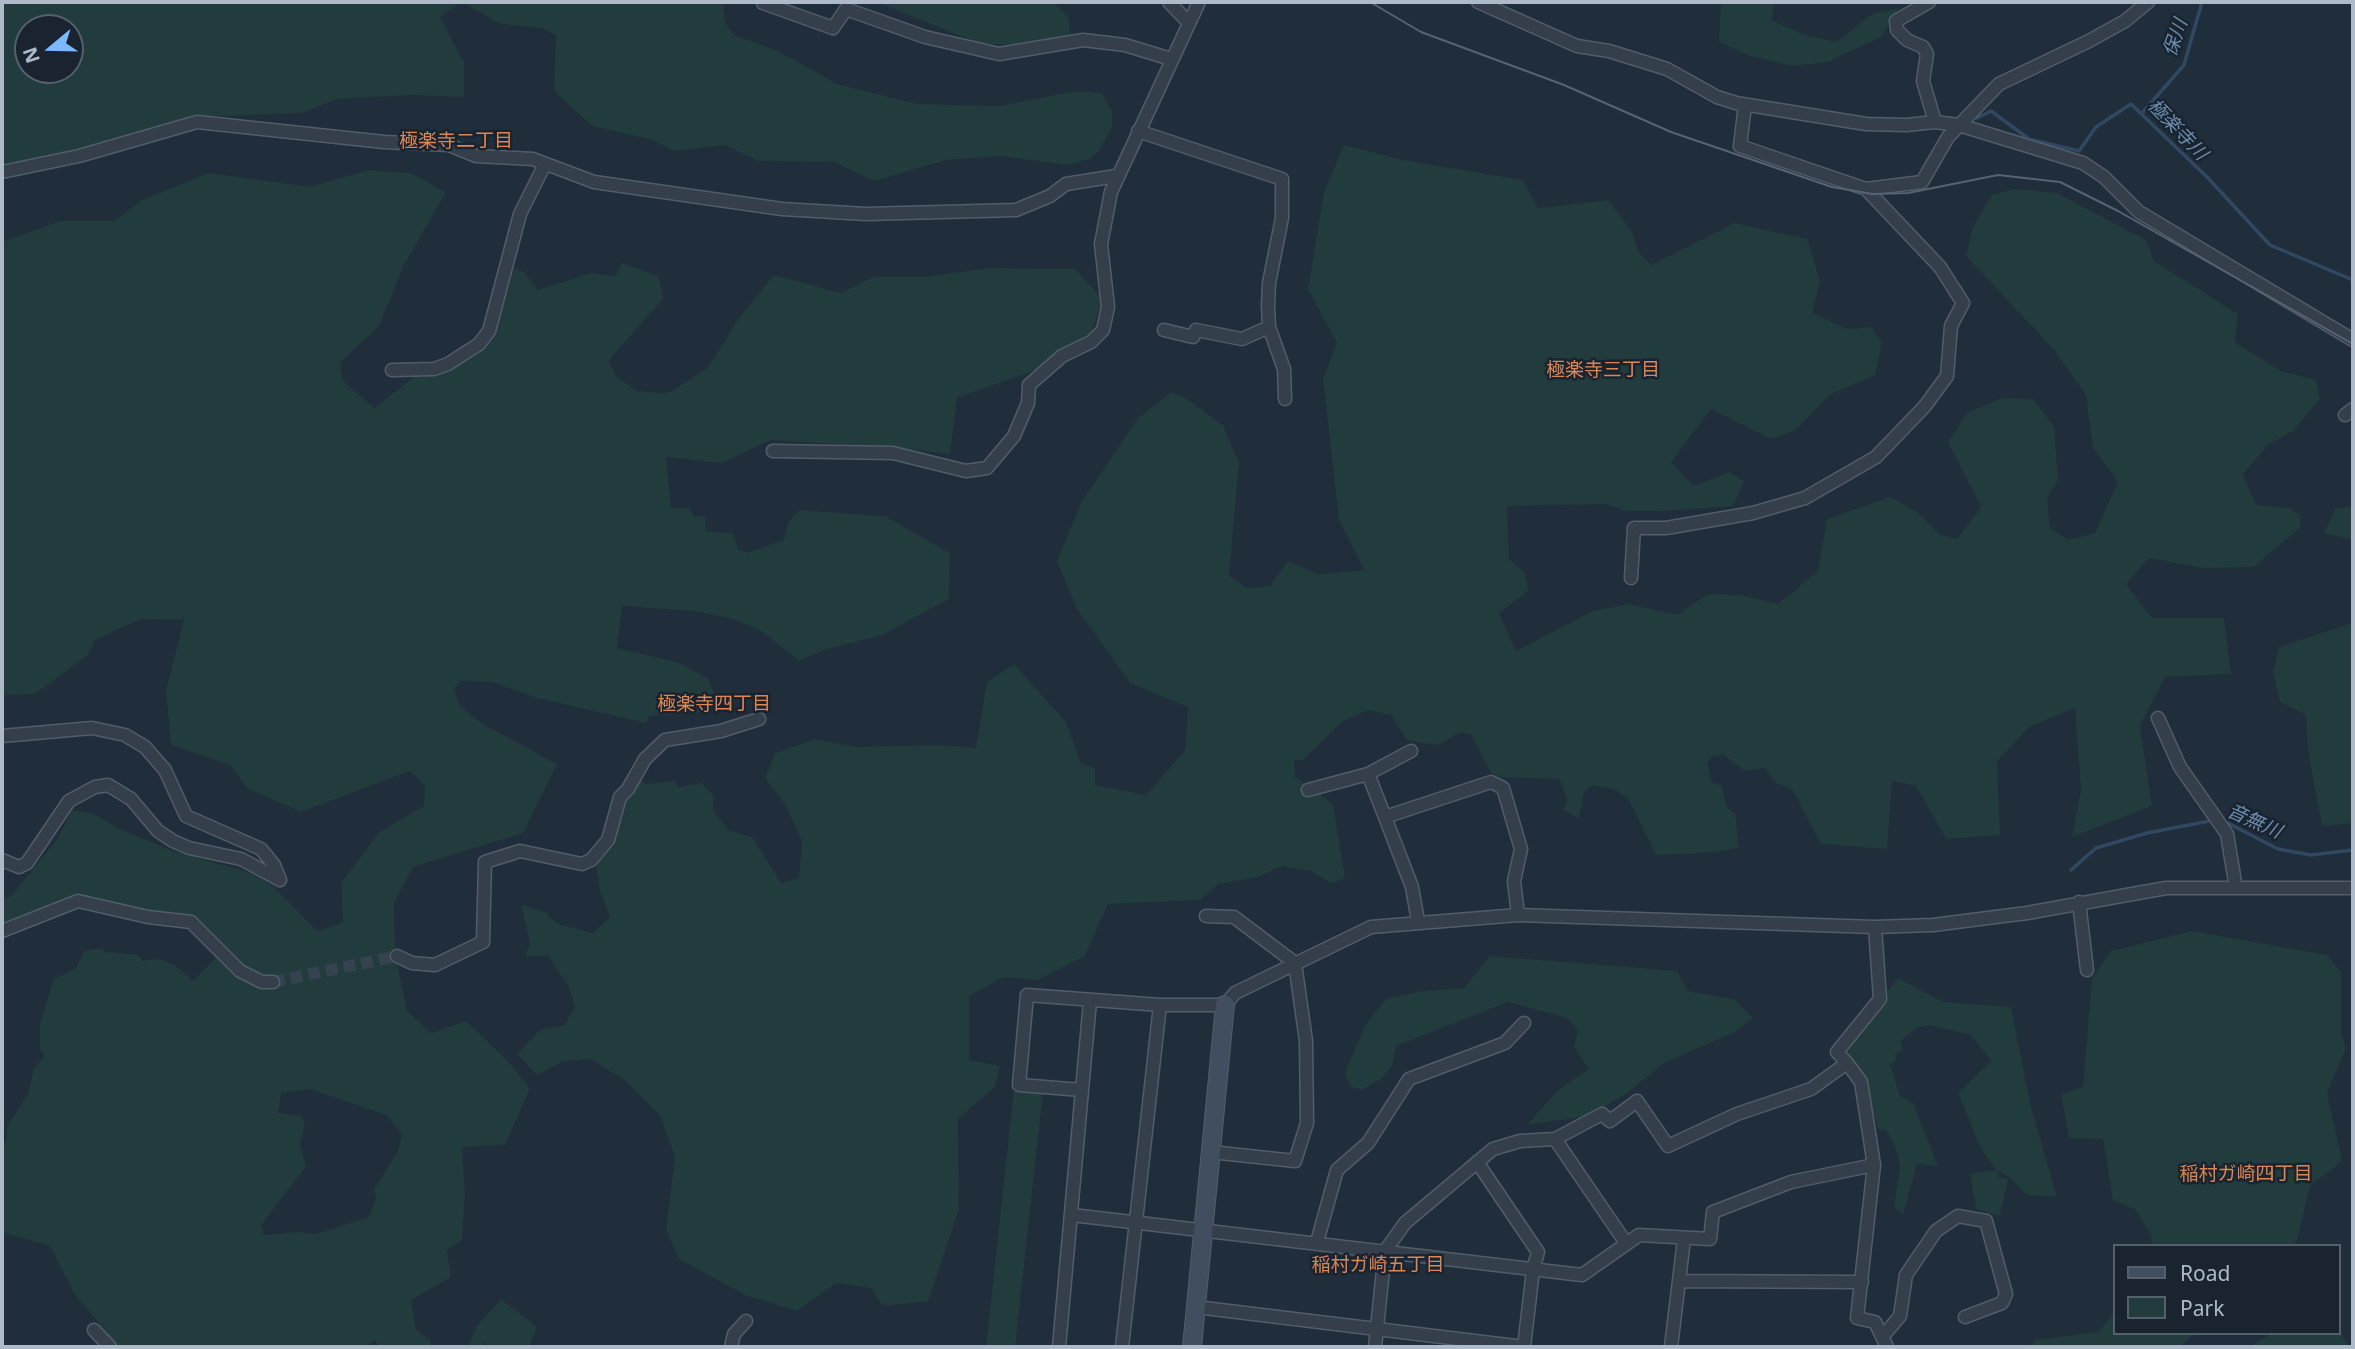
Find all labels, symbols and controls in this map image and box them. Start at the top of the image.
north arrow [14,14,84,84]
water label: 保川 [2159,16,2193,60]
text: N [16,44,46,67]
water label: 極楽寺川 [2142,95,2212,165]
district label: 極楽寺二丁目 [399,131,513,153]
district label: 極楽寺三丁目 [1546,360,1660,382]
district label: 極楽寺四丁目 [657,694,771,716]
water label: 音無川 [2223,800,2285,844]
district label: 稲村ガ崎四丁目 [2180,1164,2312,1186]
legend [2114,1244,2341,1335]
district label: 稲村ガ崎五丁目 [1312,1255,1444,1277]
text: Road [2180,1259,2230,1287]
text: Park [2180,1294,2224,1322]

